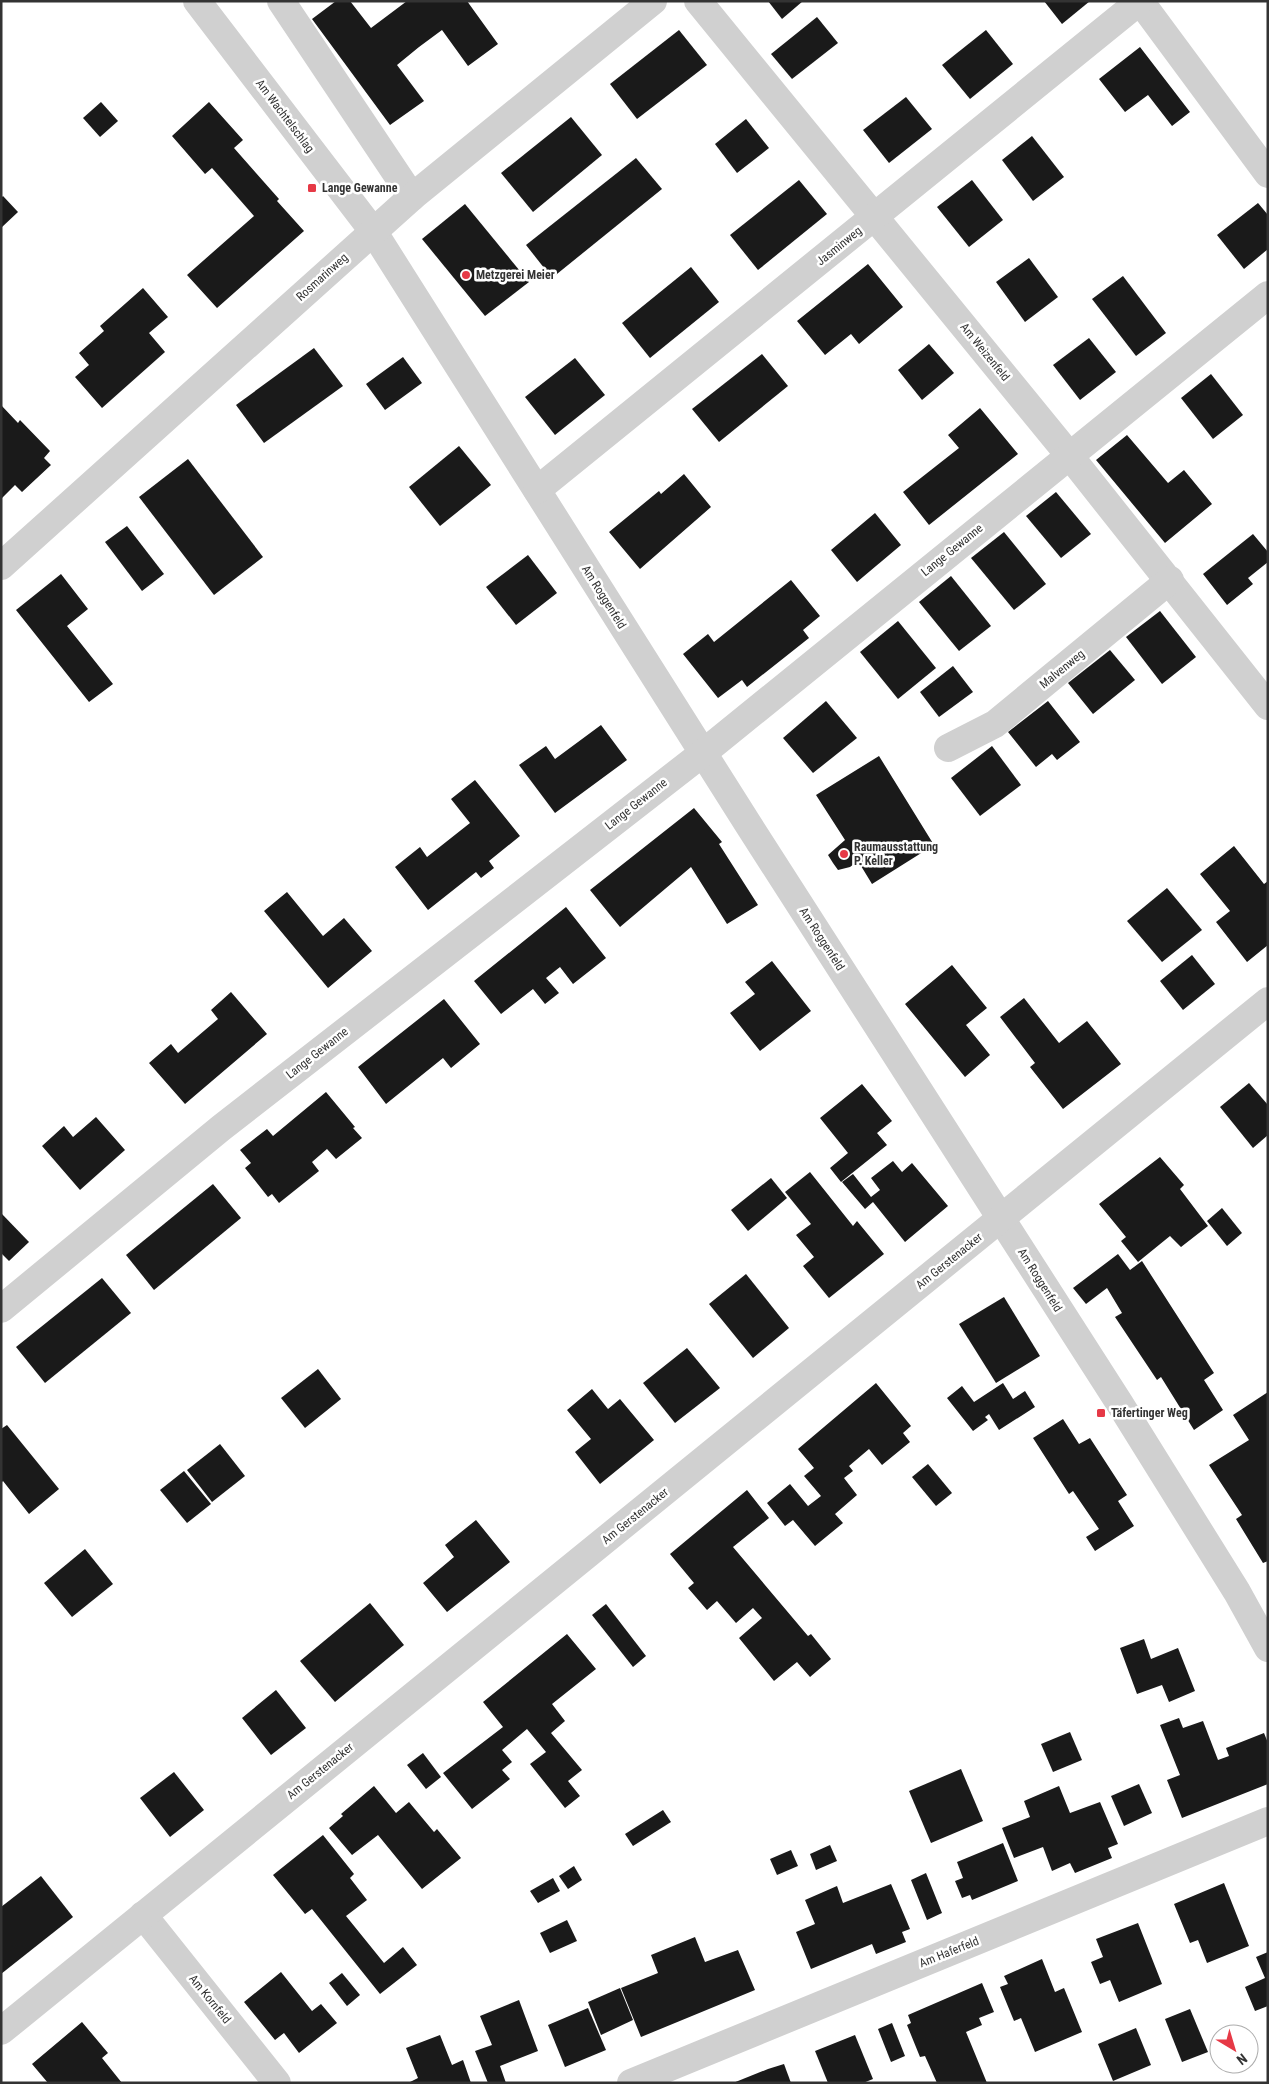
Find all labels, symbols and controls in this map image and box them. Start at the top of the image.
street label: Am Wachtelschlag [253,77,317,155]
place label: Lange Gewanne [322,181,398,195]
marker: Lange Gewanne [306,182,318,194]
street label: Jasminweg [814,224,864,268]
street label: Rosmarinweg [293,250,351,304]
place label: Metzgerei Meier [476,268,555,282]
marker: Metzgerei Meier [460,269,472,281]
street label: Am Weizenfeld [957,320,1013,384]
street label: Lange Gewanne [918,521,986,579]
street label: Am Roggenfeld [579,563,629,631]
street label: Malvenweg [1037,647,1087,691]
street label: Lange Gewanne [602,775,670,833]
place label: Raumausstattung P. Keller [854,840,938,868]
marker: Raumausstattung P. Keller [838,848,850,860]
street label: Am Roggenfeld [796,905,848,973]
street label: Lange Gewanne [283,1024,351,1082]
street label: Am Gerstenacker [913,1230,985,1292]
street label: Am Roggenfeld [1015,1246,1065,1314]
place label: Täfertinger Weg [1111,1406,1188,1420]
marker: Täfertinger Weg [1095,1407,1107,1419]
street label: Am Gerstenacker [599,1485,671,1547]
street label: Am Gerstenacker [284,1740,356,1802]
street label: Am Haferfeld [917,1934,981,1970]
street label: Am Kornfeld [186,1972,234,2026]
north arrow [1209,2024,1259,2074]
text: N [1234,2050,1250,2068]

